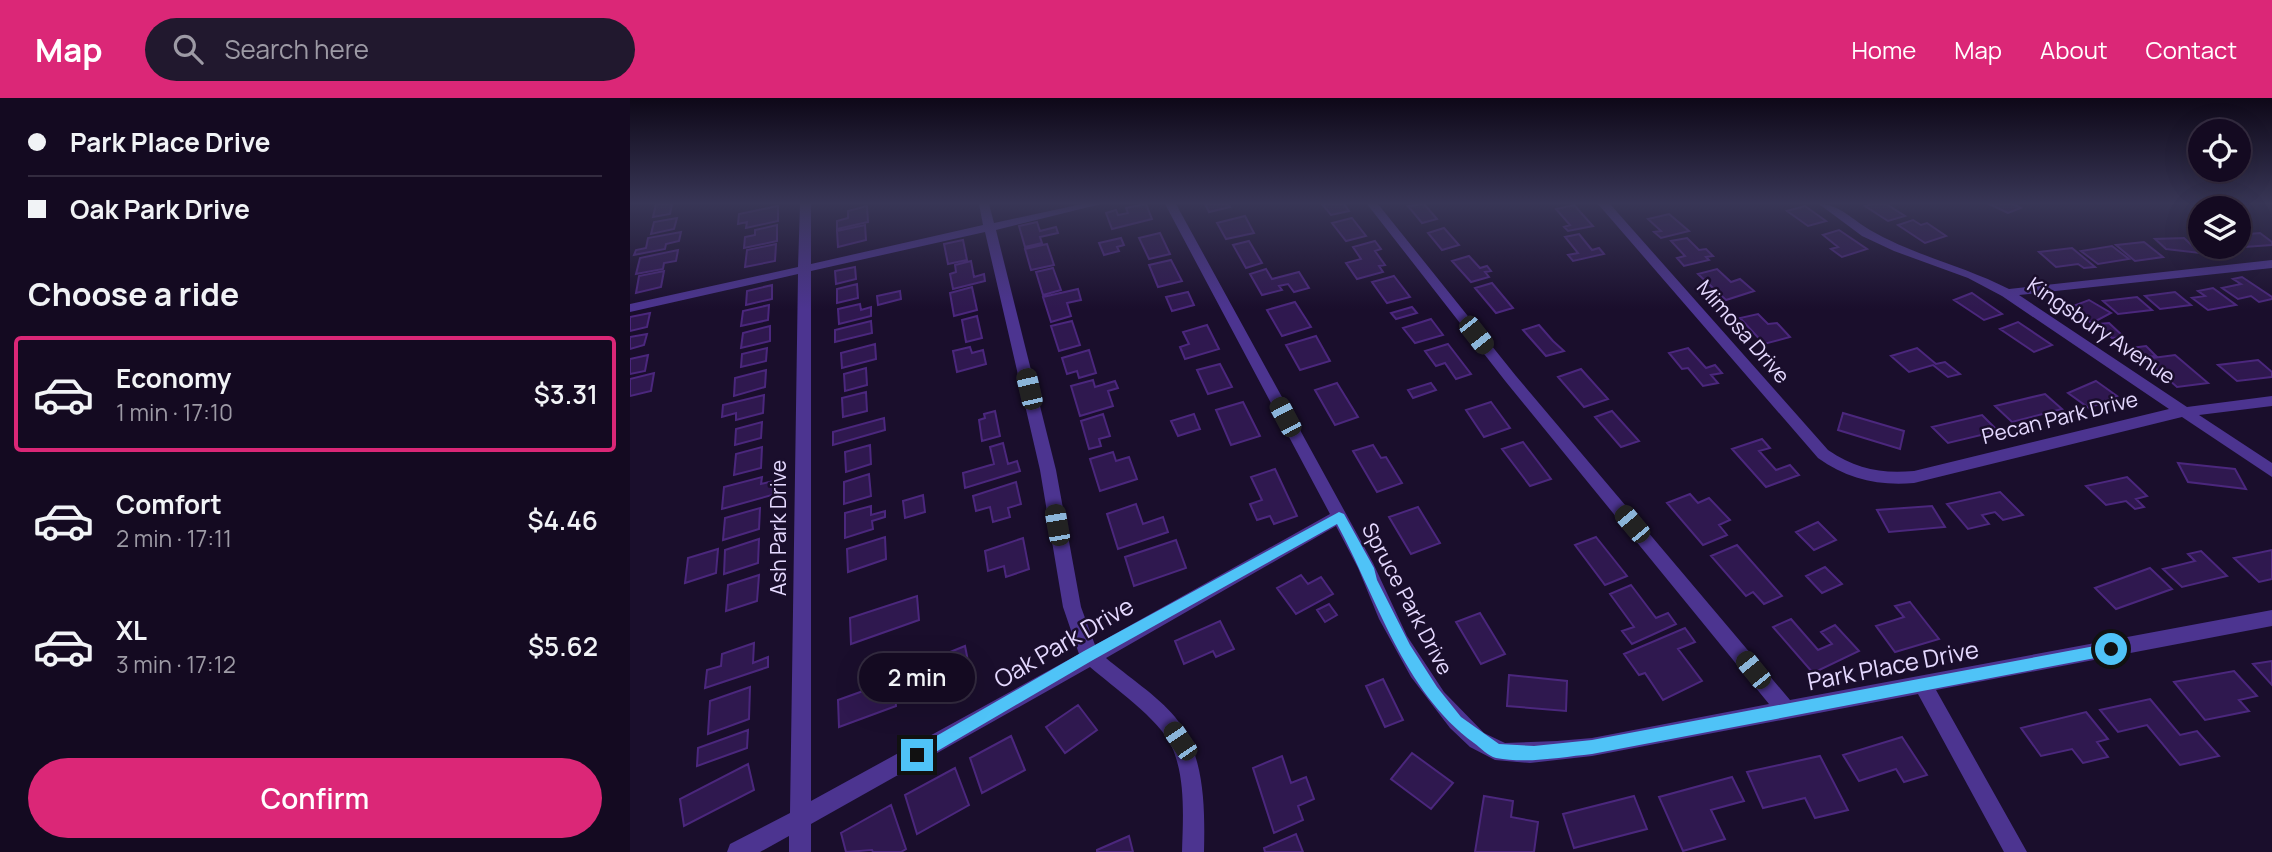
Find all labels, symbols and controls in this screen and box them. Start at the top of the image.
search box [145,18,635,81]
text: Map [35,27,103,72]
icon: search [169,30,207,68]
text: Search here [225,31,369,67]
text: Home [1851,33,1916,66]
text: Map [1954,33,2002,66]
text: About [2040,33,2108,66]
text: Contact [2146,33,2237,66]
map controls [2188,119,2251,259]
button: locate [2188,119,2251,182]
text: Park Place Drive [70,124,270,160]
text: Oak Park Drive [70,191,250,227]
button: layers [2188,196,2251,259]
street label: Kingsbury Avenue [2022,270,2181,390]
text: Choose a ride [28,272,239,316]
street label: Mimosa Drive [1691,274,1797,389]
car [1455,312,1498,358]
text: Economy [116,360,231,396]
icon: car [32,363,95,426]
car [1015,366,1044,412]
text: $3.31 [534,376,598,412]
street label: Pecan Park Drive [1979,384,2141,450]
car [1266,394,1305,440]
text: 1 min · 17:10 [116,396,233,428]
street label: Ash Park Drive [764,460,792,596]
text: Comfort [116,486,222,522]
icon: car [32,489,95,552]
car [1611,501,1654,547]
text: $4.46 [528,502,598,538]
car [1044,502,1071,548]
street label: Spruce Park Drive [1356,518,1460,679]
text: 2 min · 17:11 [116,522,232,554]
street label: Oak Park Drive [987,588,1139,695]
text: XL [116,612,147,648]
icon: car [32,615,95,678]
text: $5.62 [528,628,598,664]
street label: Park Place Drive [1804,632,1981,697]
route start [2095,633,2127,665]
car [1732,647,1775,693]
text: 3 min · 17:12 [116,648,236,680]
callout: 2 min [859,654,975,702]
text: 2 min [888,661,946,693]
car [1160,718,1201,764]
route end [901,739,933,771]
button: Confirm [28,758,602,838]

